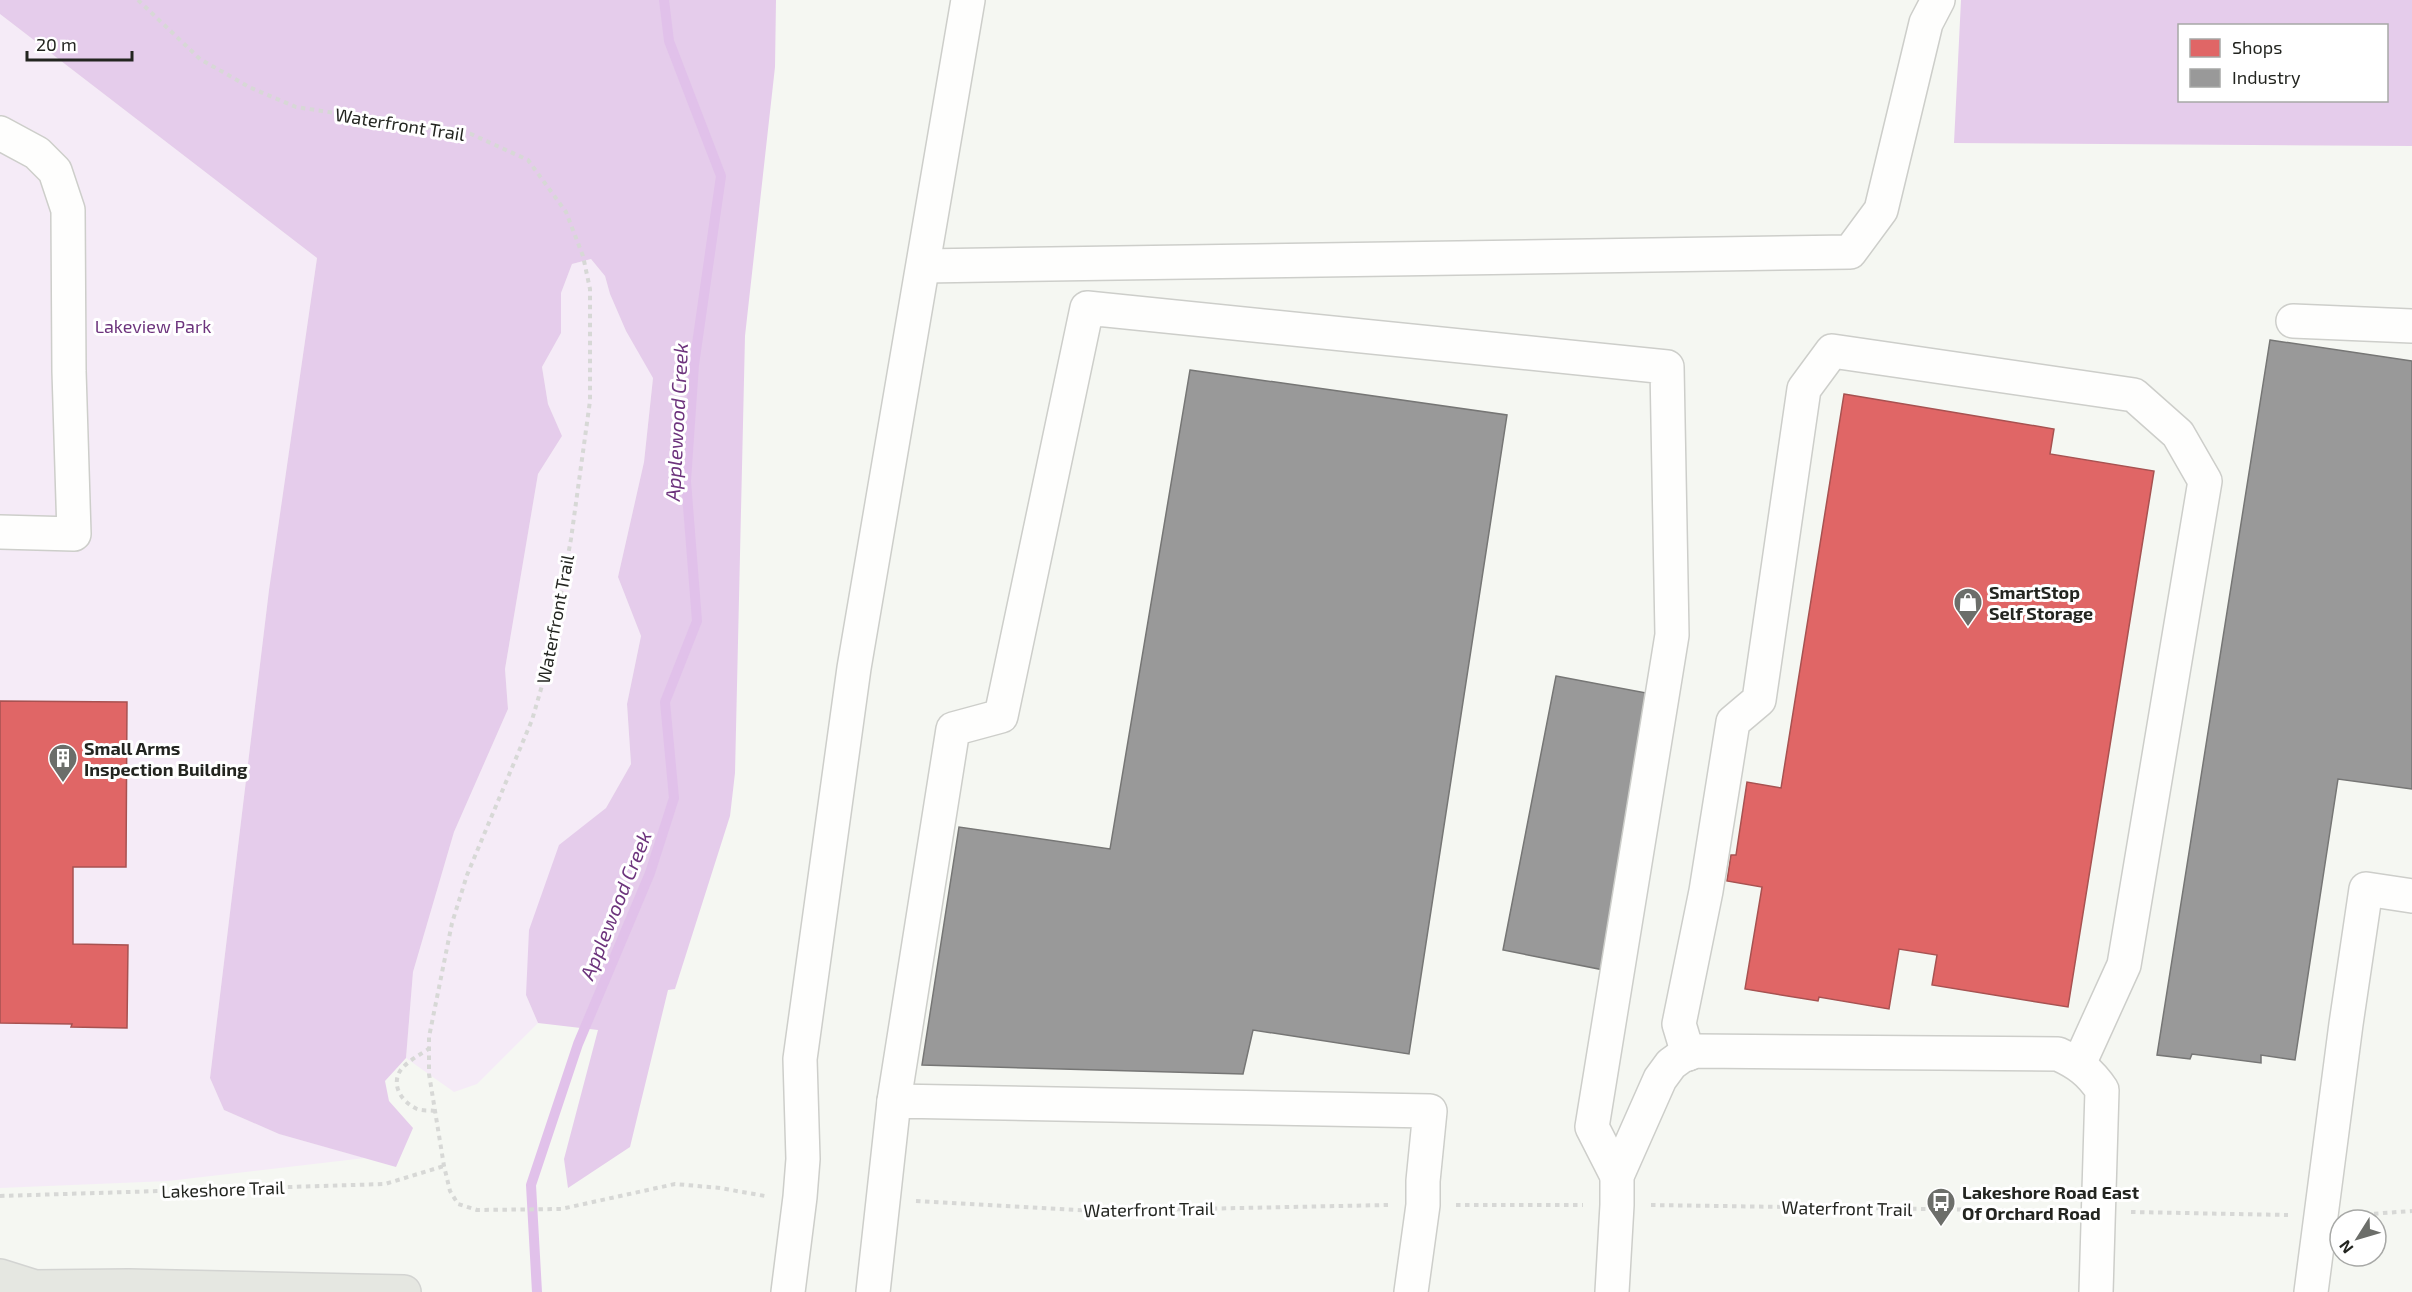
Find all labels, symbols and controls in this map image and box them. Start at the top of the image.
scale bar [27,24,132,62]
legend [2178,24,2388,102]
text: 20 m [36,33,77,55]
text: Shops [2232,36,2282,58]
text: Industry [2232,66,2301,88]
street label: Waterfront Trail [334,103,467,145]
park label: Lakeview Park [95,315,211,337]
water label: Applewood Creek [660,342,692,503]
street label: Waterfront Trail [532,552,578,685]
place label: SmartStop Self Storage [1989,581,2093,624]
shop icon: SmartStop Self Storage [1952,586,1984,628]
place label: Small Arms Inspection Building [84,737,248,780]
building icon: Small Arms Inspection Building [47,742,79,784]
water label: Applewood Creek [574,827,656,984]
street label: Lakeshore Trail [161,1176,286,1202]
place label: Lakeshore Road East Of Orchard Road [1962,1181,2140,1224]
bus stop icon: Lakeshore Road East Of Orchard Road [1925,1186,1957,1228]
street label: Waterfront Trail [1781,1196,1913,1220]
street label: Waterfront Trail [1083,1197,1215,1221]
north arrow [2328,1208,2388,1268]
text: N [2335,1237,2357,1258]

